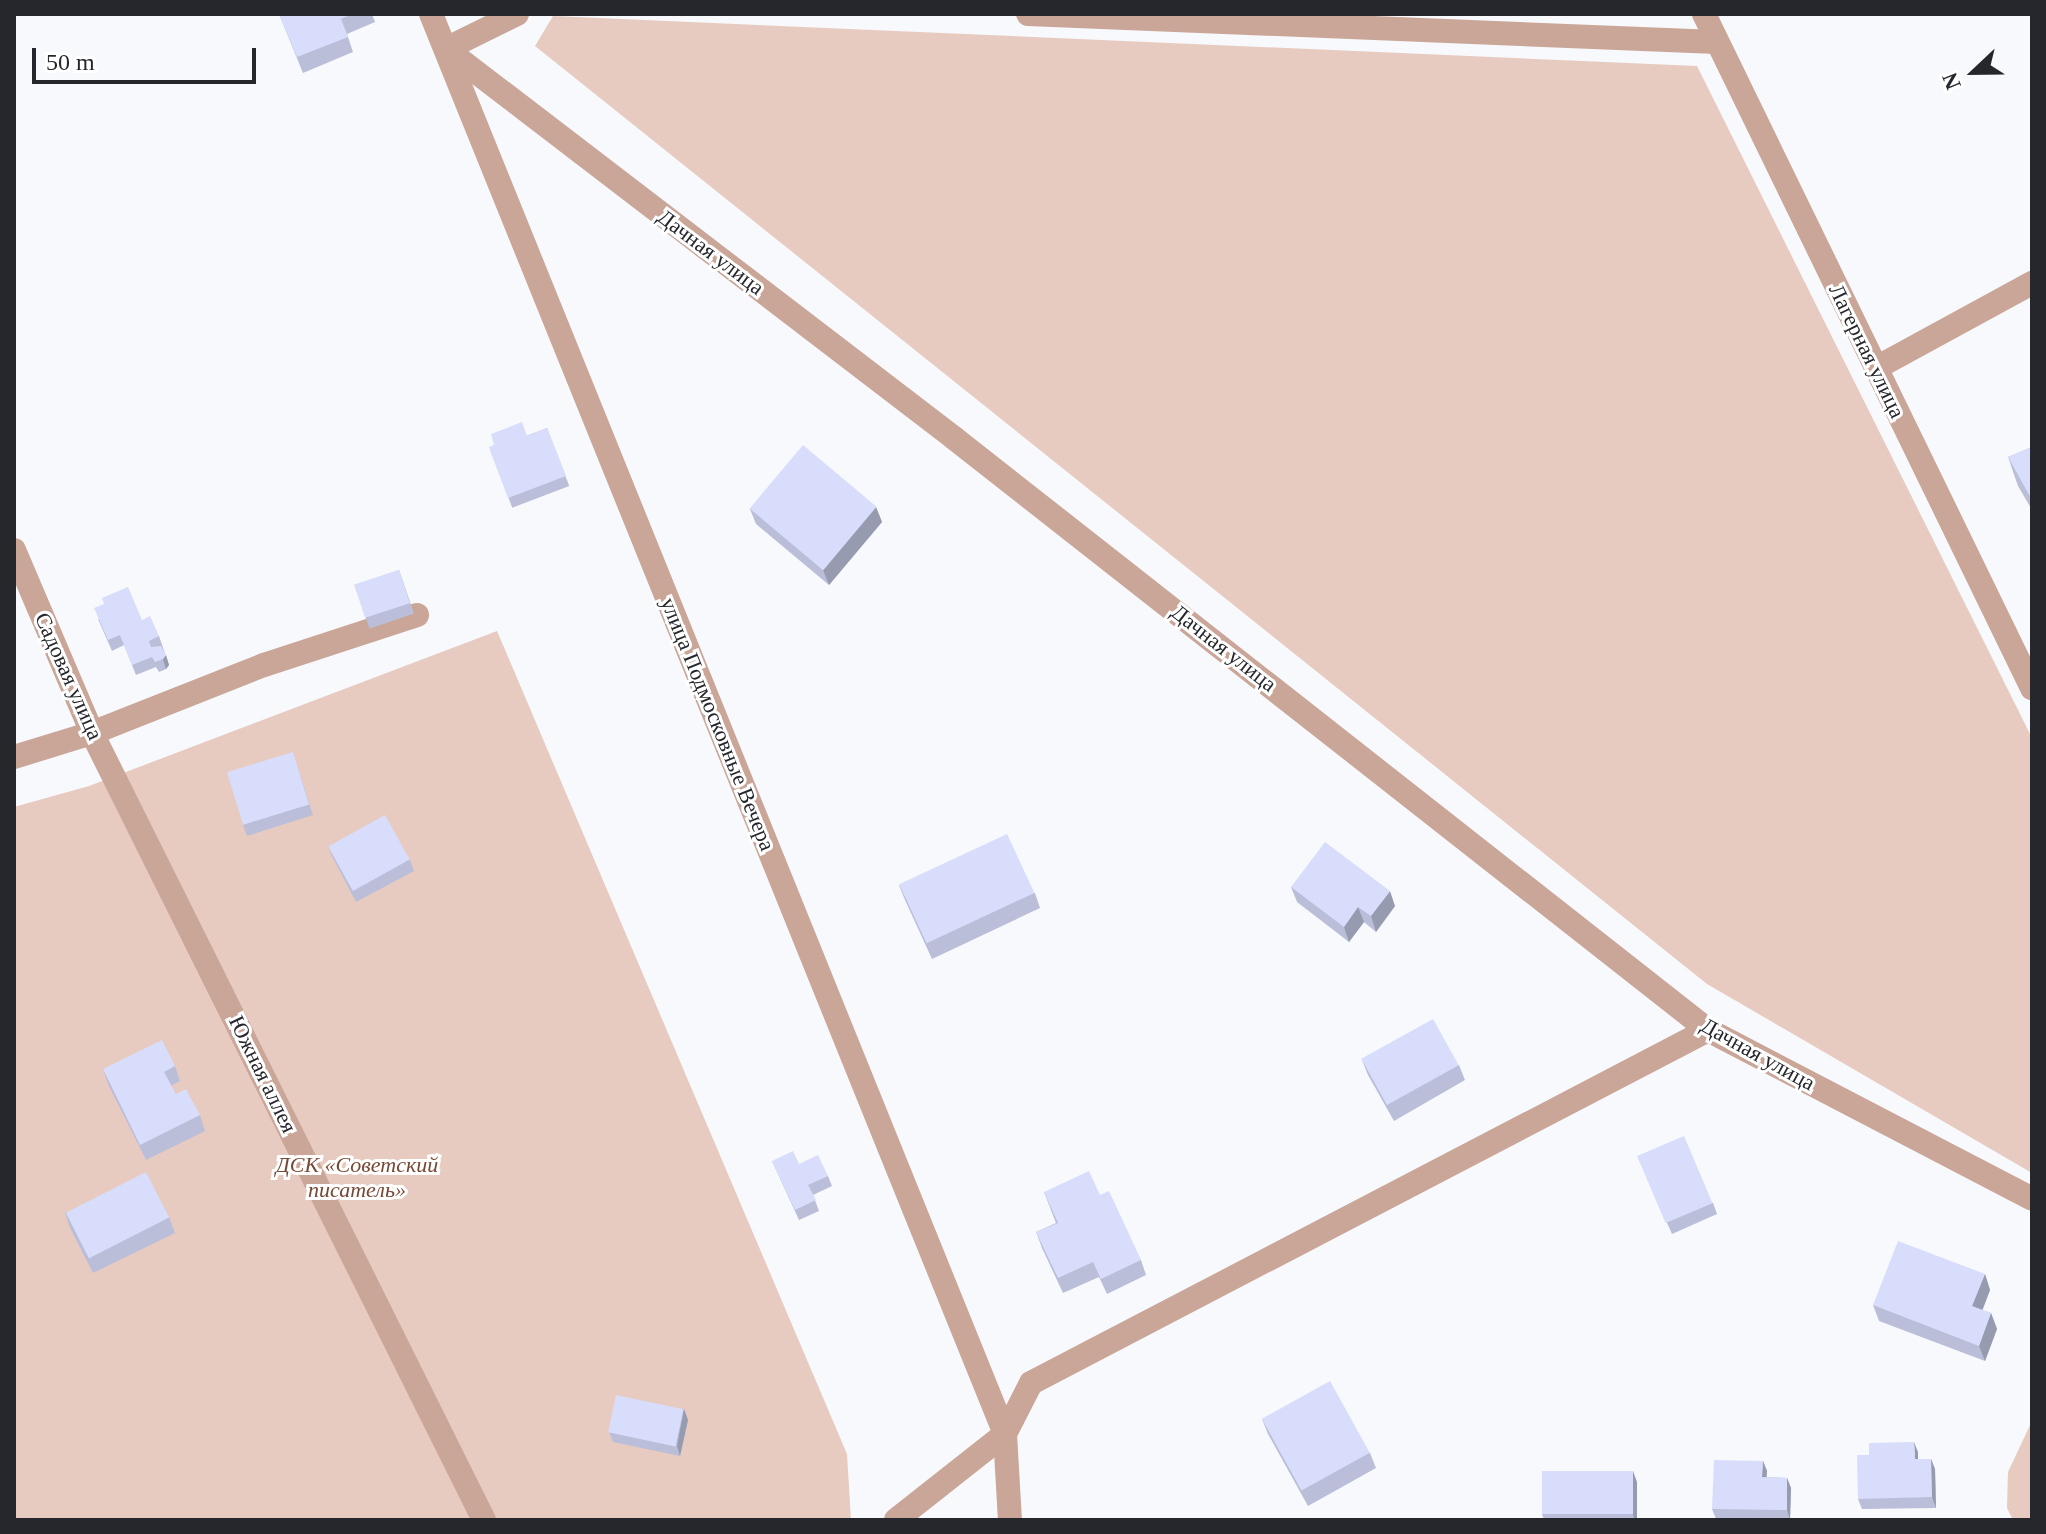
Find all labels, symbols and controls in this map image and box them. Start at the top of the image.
scale bar [36,32,260,82]
north arrow [1934,32,2014,112]
text: 50 m [46,49,95,75]
text: N [1937,69,1966,93]
street label: Дачная улица [653,203,769,301]
street label: Лагерная улица [1823,280,1911,422]
street label: улица Подмосковные Вечера [655,594,781,854]
street label: Дачная улица [1166,599,1282,697]
street label: Садовая улица [29,608,109,744]
street label: Южная аллея [223,1011,303,1137]
street label: Дачная улица [1696,1012,1820,1096]
park label: ДСК «Советский писатель» [276,1151,438,1202]

